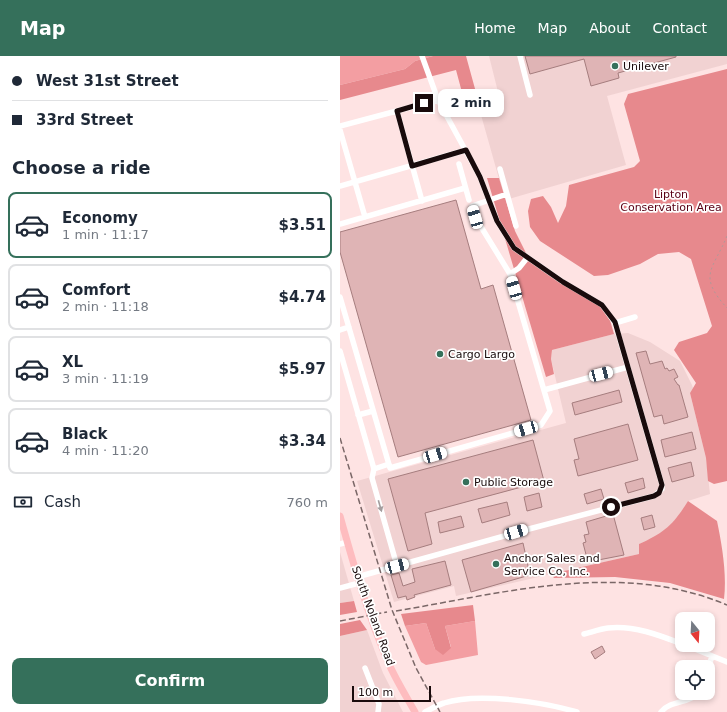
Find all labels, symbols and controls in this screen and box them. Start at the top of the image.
text: Map [20,17,65,39]
text: Home [474,20,516,36]
text: Map [538,20,567,36]
text: About [589,20,631,36]
text: Contact [653,20,707,36]
place label: Unilever [623,60,669,73]
marker: Unilever [610,61,620,71]
text: West 31st Street [36,72,179,90]
callout: 2 min [438,89,504,117]
route end [415,94,433,112]
text: 2 min [451,95,491,110]
text: 33rd Street [36,111,133,129]
text: Choose a ride [12,157,151,178]
park label: Lipton Conservation Area [620,188,722,214]
car [466,204,484,230]
icon: car [14,207,50,243]
text: Economy [62,209,138,227]
text: $3.51 [279,216,326,234]
text: 1 min · 11:17 [62,227,149,242]
car [505,275,523,301]
icon: car [14,279,50,315]
text: Comfort [62,281,130,299]
text: $4.74 [279,288,326,306]
text: 2 min · 11:18 [62,299,149,314]
place label: Cargo Largo [448,348,515,361]
marker: Cargo Largo [435,349,445,359]
icon: car [14,351,50,387]
text: XL [62,353,83,371]
text: $5.97 [279,360,326,378]
car [588,365,614,383]
text: 3 min · 11:19 [62,371,149,386]
car [513,420,539,438]
icon: car [14,423,50,459]
text: Black [62,425,108,443]
text: $3.34 [279,432,326,450]
text: 4 min · 11:20 [62,443,149,458]
car [422,446,448,464]
place label: Public Storage [474,476,553,489]
marker: Public Storage [461,477,471,487]
icon: cash [12,491,34,513]
text: Cash [44,493,81,511]
text: 760 m [286,495,328,510]
route start [602,498,620,516]
one-way arrow [377,500,383,512]
car [503,523,529,541]
place label: Anchor Sales and Service Co, Inc. [504,552,600,578]
car [384,557,410,575]
marker: Anchor Sales and Service Co, Inc. [491,559,501,569]
street label: South Noland Road [349,564,397,668]
north arrow [675,612,715,652]
map controls [675,612,715,700]
button: Confirm [12,658,328,704]
button: locate [675,660,715,700]
scale bar [352,684,431,703]
text: 100 m [358,686,393,699]

